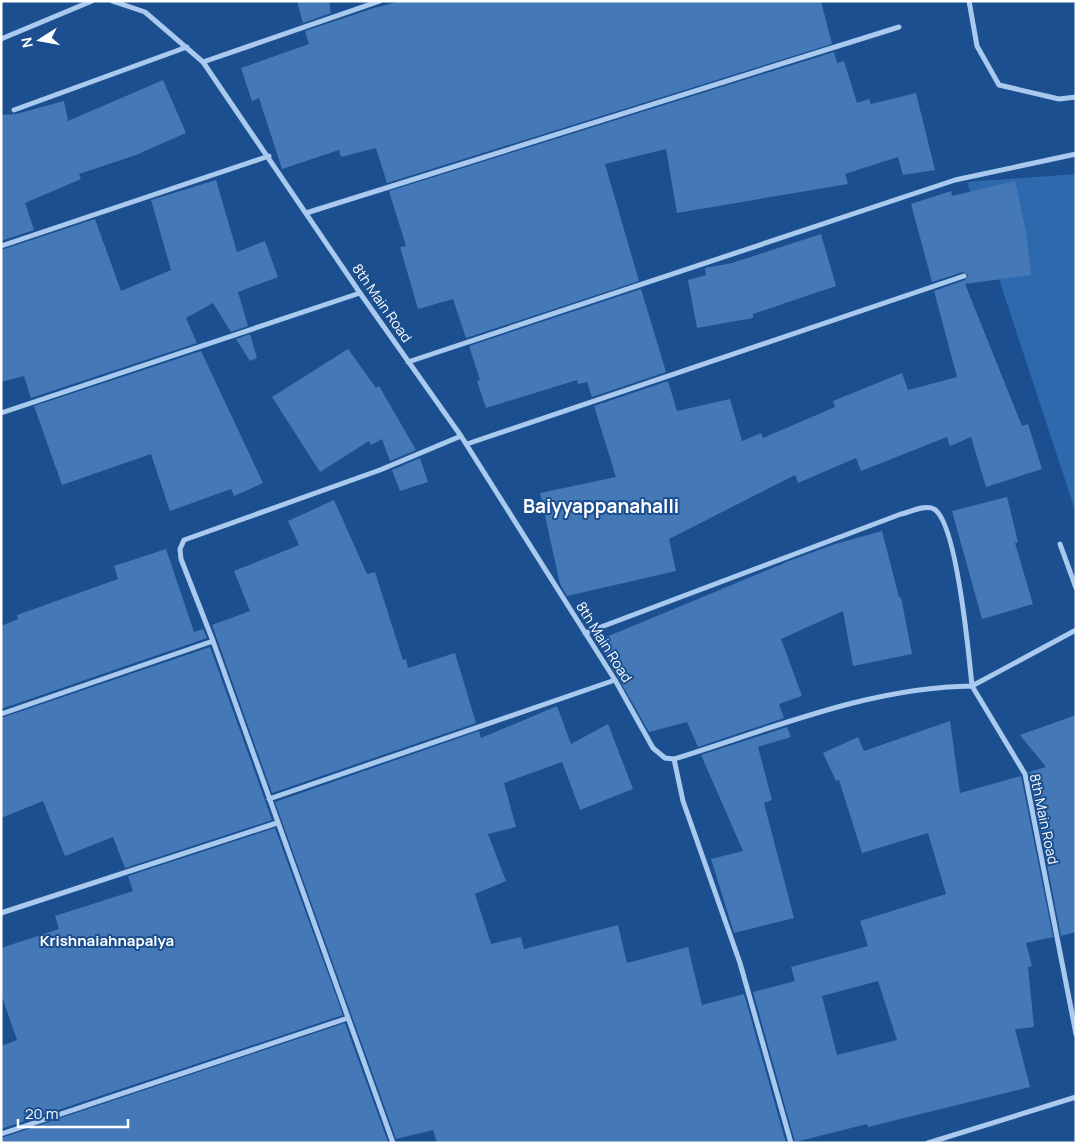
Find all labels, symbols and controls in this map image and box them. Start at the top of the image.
north arrow [15,15,65,65]
text: N [16,36,37,49]
street label: 8th Main Road [348,260,417,346]
district label: Baiyyappanahalli [523,493,679,519]
street label: 8th Main Road [572,598,637,686]
street label: 8th Main Road [1026,772,1063,866]
district label: Krishnaiahnapalya [40,930,174,951]
scale bar [18,1096,128,1128]
text: 20 m [25,1103,58,1124]

